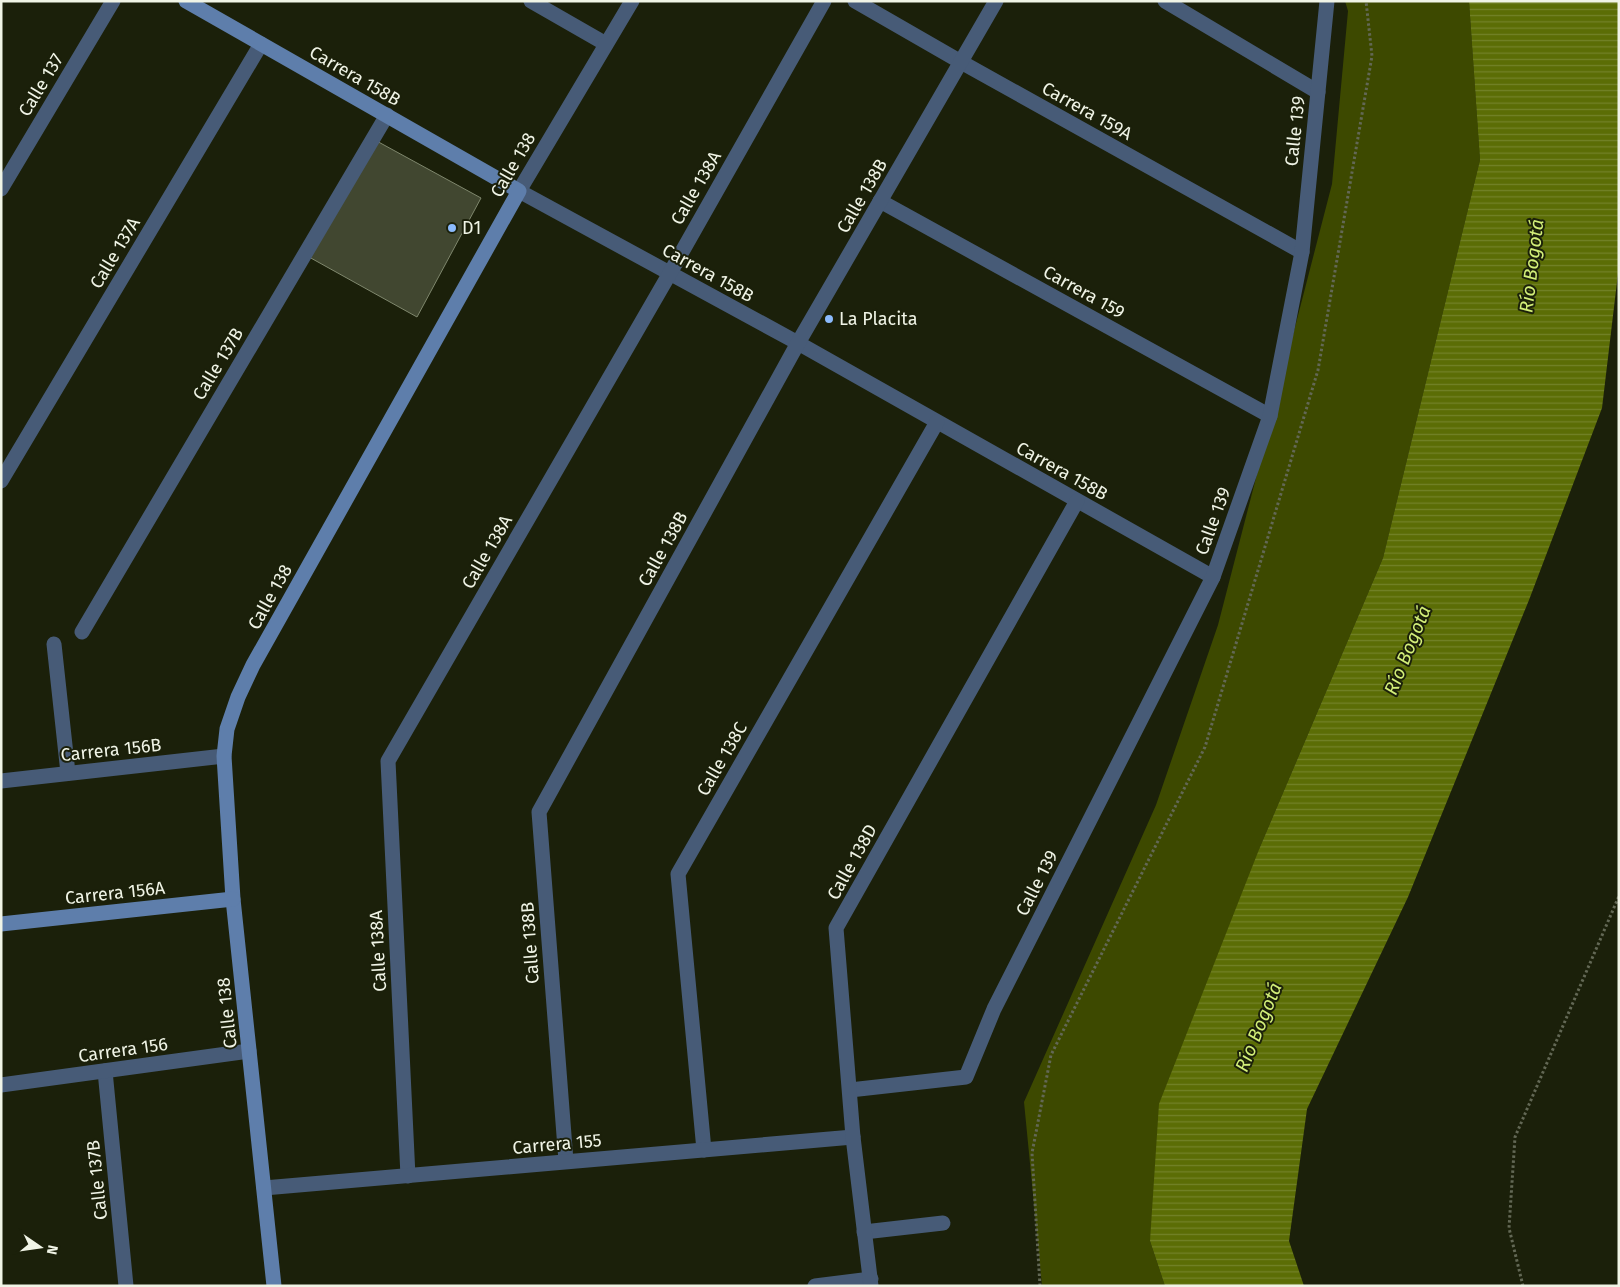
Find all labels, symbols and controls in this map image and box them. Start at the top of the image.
street label: Carrera 158B [306,41,404,111]
street label: Calle 137 [14,50,68,120]
street label: Carrera 159A [1038,77,1137,145]
street label: Calle 139 [1280,95,1310,167]
street label: Calle 138 [486,129,540,201]
street label: Calle 138A [666,147,726,229]
street label: Calle 138B [832,155,892,237]
street label: Calle 137A [85,213,145,293]
place label: D1 [462,217,481,239]
water label: Río Bogotá [1514,218,1549,314]
marker: D1 [446,222,458,234]
street label: Carrera 158B [658,239,758,307]
street label: Carrera 159 [1039,261,1129,323]
place label: La Placita [839,308,917,330]
marker: La Placita [823,313,835,325]
street label: Calle 137B [188,324,248,404]
street label: Carrera 158B [1012,437,1112,505]
street label: Calle 139 [1191,484,1235,558]
street label: Calle 138B [633,508,693,590]
street label: Calle 138A [457,511,517,593]
street label: Calle 138 [243,560,297,633]
water label: Río Bogotá [1379,602,1436,698]
street label: Calle 138C [692,718,752,800]
street label: Carrera 156B [60,734,162,766]
street label: Calle 138D [822,820,882,904]
street label: Calle 139 [1011,847,1063,919]
street label: Carrera 156A [64,877,167,909]
street label: Calle 138B [516,901,544,985]
street label: Calle 138A [365,909,391,992]
street label: Calle 138 [212,976,242,1050]
water label: Río Bogotá [1230,979,1287,1075]
street label: Carrera 156 [77,1033,169,1067]
street label: Carrera 155 [511,1129,603,1159]
street label: Calle 137B [82,1139,112,1221]
north arrow [15,1222,65,1272]
text: N [43,1243,62,1256]

